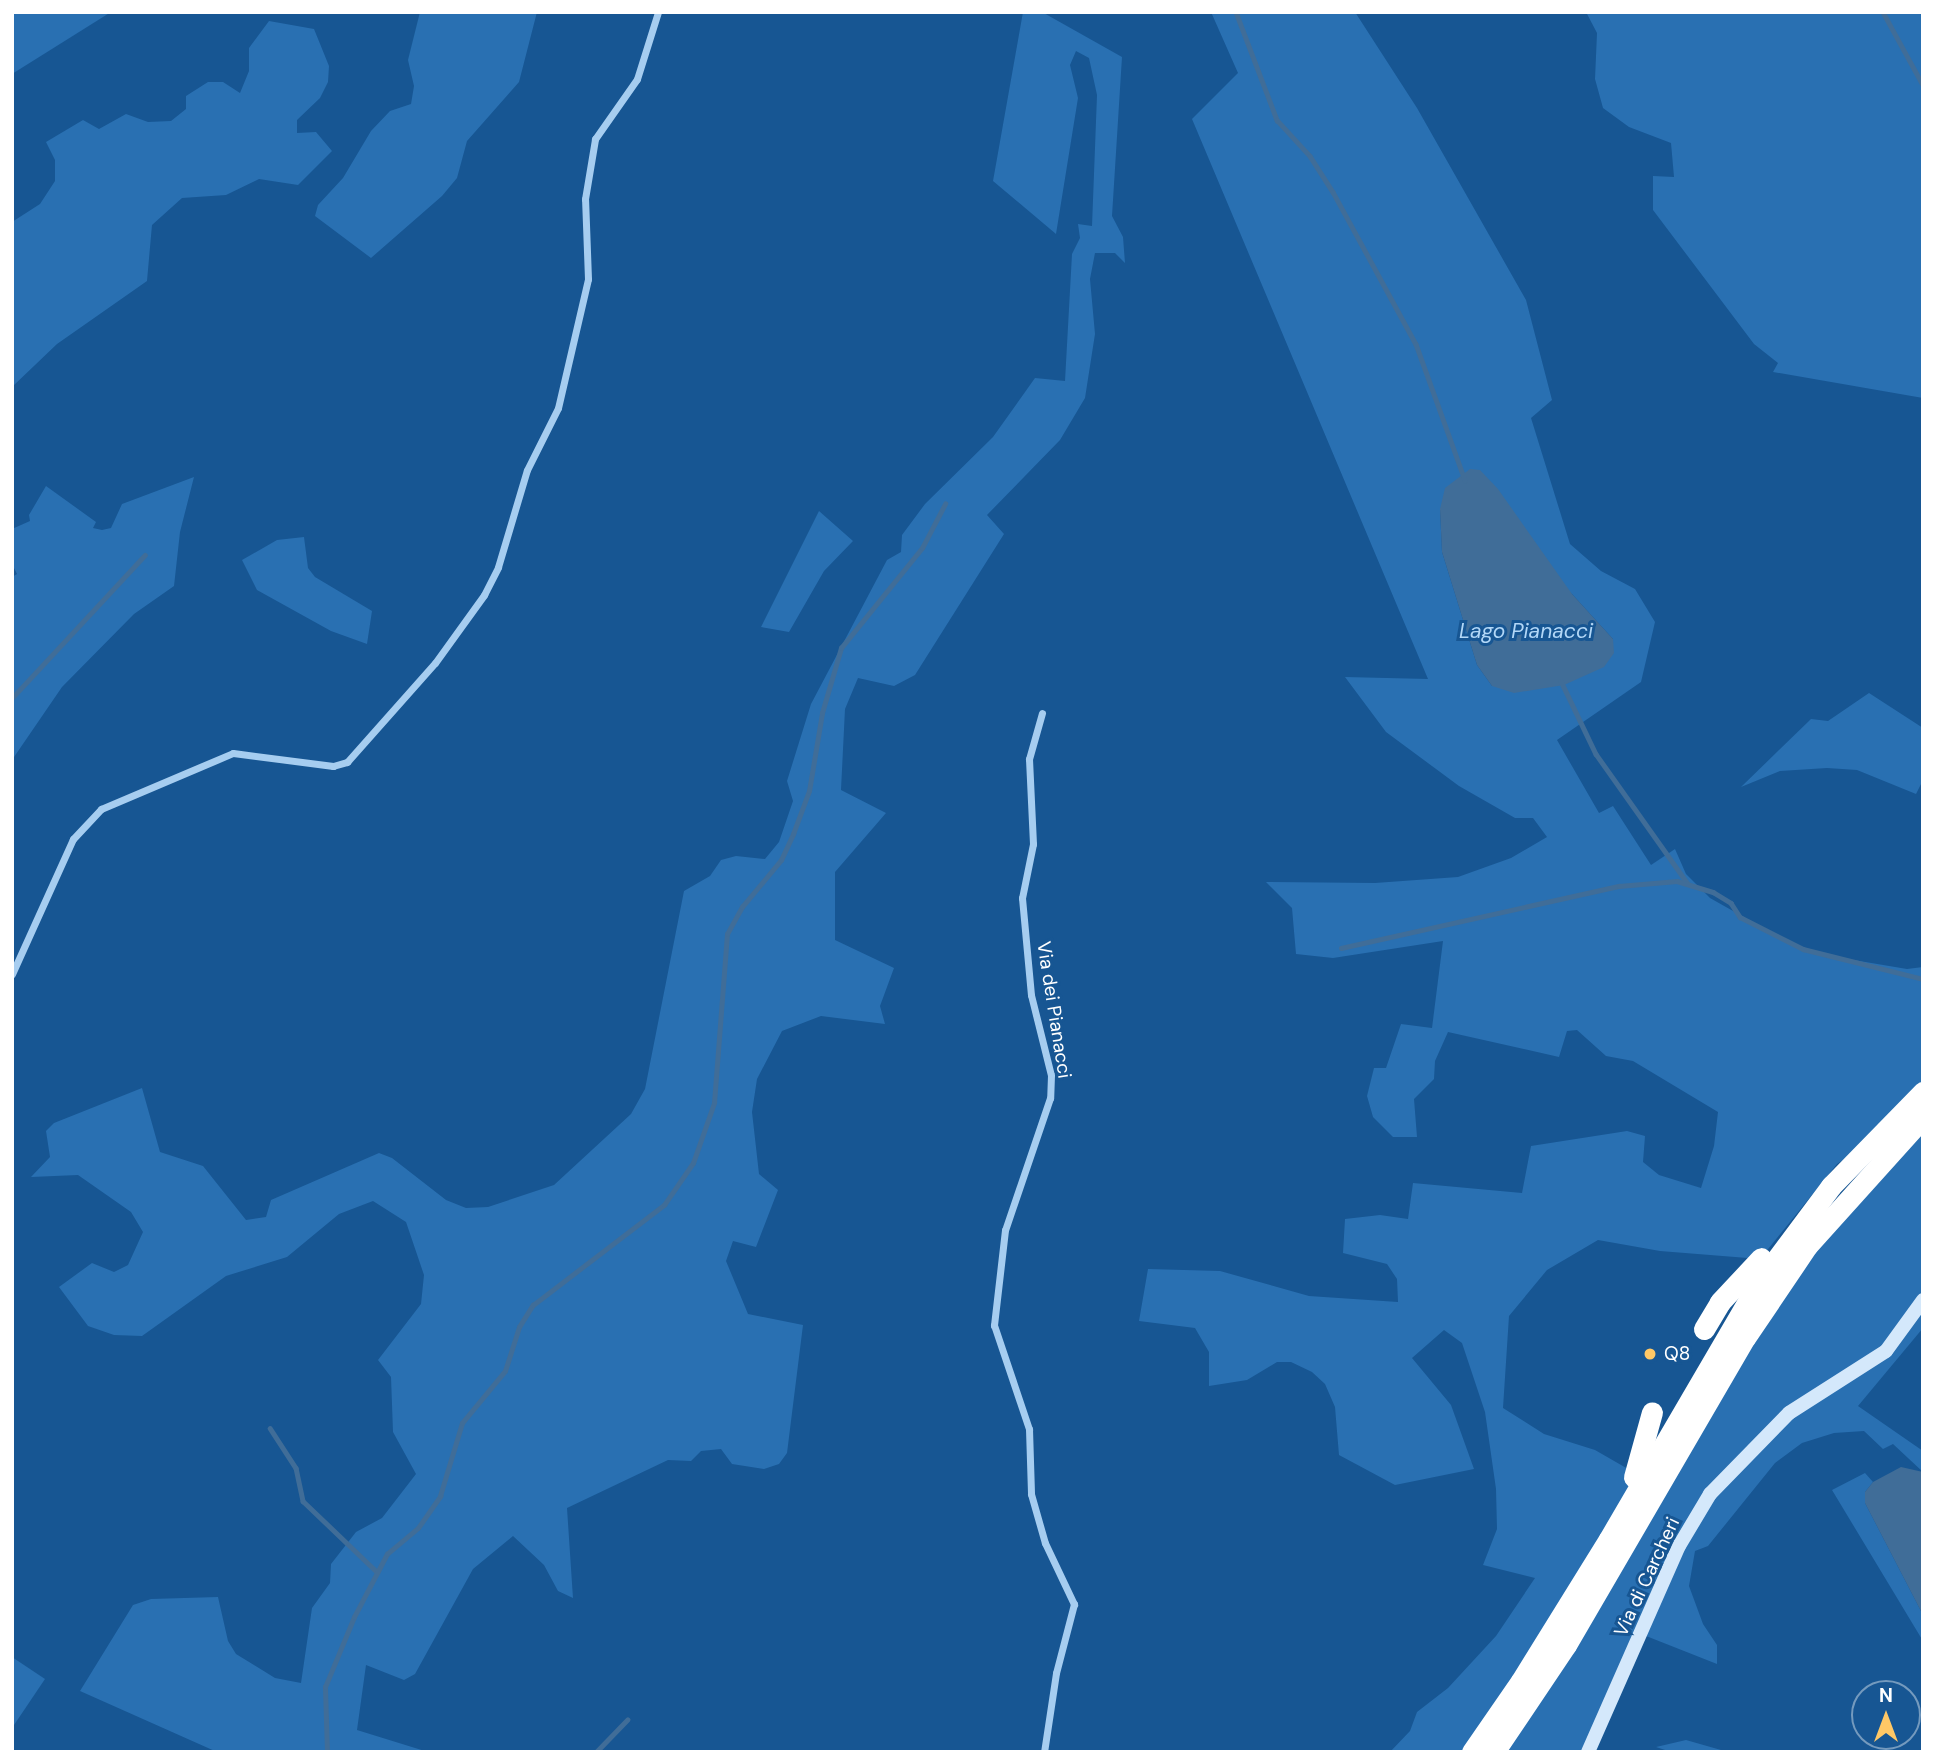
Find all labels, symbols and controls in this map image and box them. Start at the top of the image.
water label: Lago Pianacci [1459,618,1593,644]
street label: Via dei Pianacci [1032,940,1076,1080]
place label: Q8 [1664,1343,1690,1365]
marker: Q8 [1642,1346,1658,1362]
street label: Via di Carcheri [1609,1514,1685,1640]
north arrow [1851,1680,1921,1750]
text: N [1879,1683,1893,1708]

